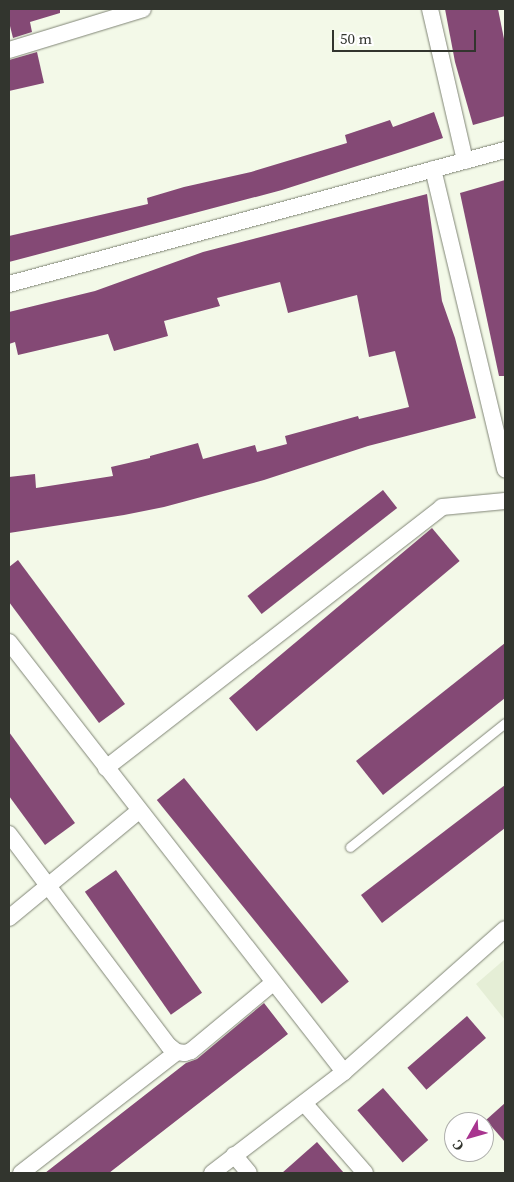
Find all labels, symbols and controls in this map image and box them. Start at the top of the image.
scale bar [334,20,478,52]
text: 50 m [340,28,372,49]
north arrow [444,1112,494,1162]
text: С [447,1136,469,1155]

